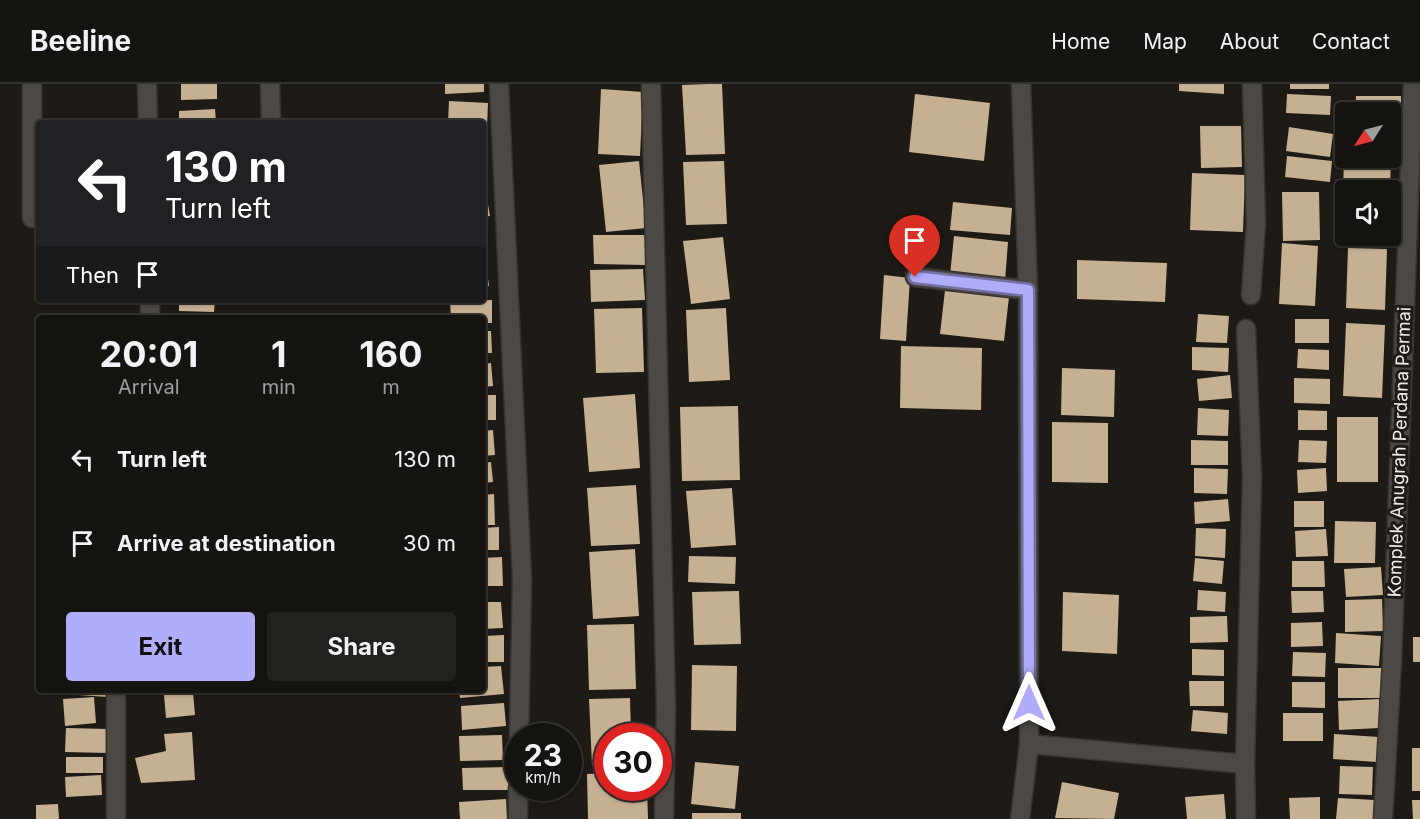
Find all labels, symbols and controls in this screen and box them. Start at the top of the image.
text: Beeline [30,24,131,58]
text: Home [1051,29,1110,54]
text: Map [1143,29,1187,54]
text: About [1220,29,1279,54]
text: Contact [1312,29,1390,54]
north arrow [1335,102,1401,168]
map controls [1335,102,1401,246]
text: 130 m [165,141,287,192]
icon: left [66,144,144,222]
button: sound [1335,180,1401,246]
text: Turn left [165,192,271,225]
pin [889,215,940,277]
icon: arrive [898,224,931,257]
icon: arrive [131,258,164,291]
text: Then [66,262,119,288]
street label: Komplek Anugrah Perdana Permai [1383,306,1415,598]
text: 20:01 [99,332,198,376]
text: 1 [271,332,287,376]
text: 160 [359,332,423,376]
text: Arrival [118,375,180,399]
text: min [262,375,296,399]
text: m [382,375,400,399]
icon: left [66,443,99,476]
text: Turn left [117,446,207,472]
text: 130 m [394,446,456,472]
icon: arrive [66,527,99,560]
text: Arrive at destination [117,530,336,556]
text: 30 m [403,530,456,556]
button: Exit [66,612,255,681]
button: Share [267,612,456,681]
position arrow [997,671,1061,735]
speed limit sign: 30 [594,723,672,801]
text: 23 [524,737,562,773]
text: km/h [525,768,561,787]

